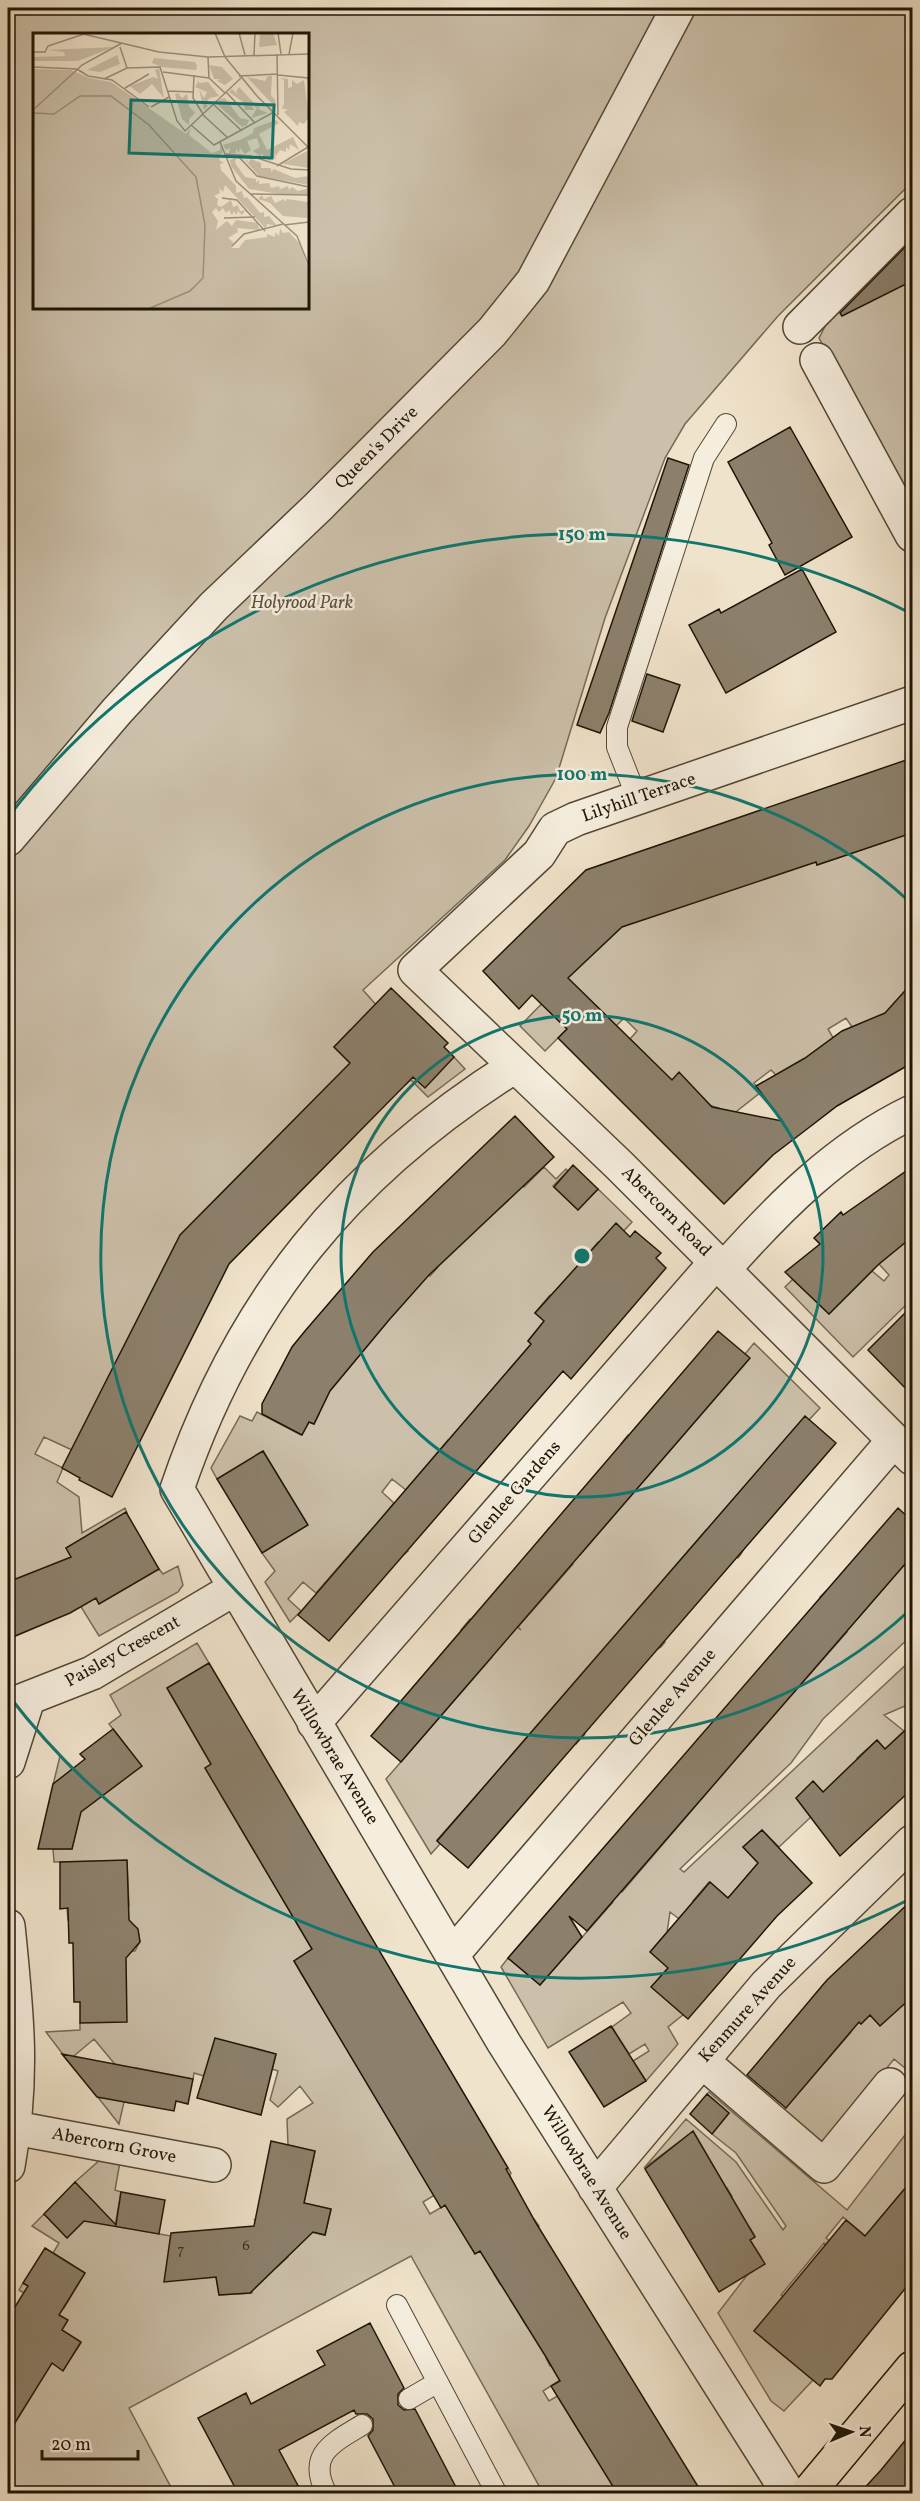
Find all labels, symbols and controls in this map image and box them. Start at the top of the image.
inset map [33,33,309,309]
street label: Queen's Drive [330,401,424,495]
text: 150 m [558,523,606,548]
park label: Holyrood Park [251,591,353,616]
text: 100 m [557,763,607,788]
street label: Lilyhill Terrace [579,767,699,829]
text: 50 m [562,1004,602,1029]
street label: Abercorn Road [615,1161,717,1263]
centre of rings [572,1246,592,1266]
street label: Glenlee Gardens [463,1435,567,1551]
street label: Paisley Crescent [61,1610,185,1694]
street label: Glenlee Avenue [623,1643,723,1753]
street label: Willowbrae Avenue [284,1684,384,1830]
street label: Kenmure Avenue [693,1951,803,2069]
street label: Willowbrae Avenue [534,2101,638,2245]
street label: Abercorn Grove [50,2122,178,2170]
house number: 6 [242,2236,250,2257]
house number: 7 [177,2240,185,2261]
north arrow [821,2402,881,2462]
scale bar [42,2423,138,2461]
text: N [853,2425,875,2438]
text: 20 m [51,2433,91,2458]

